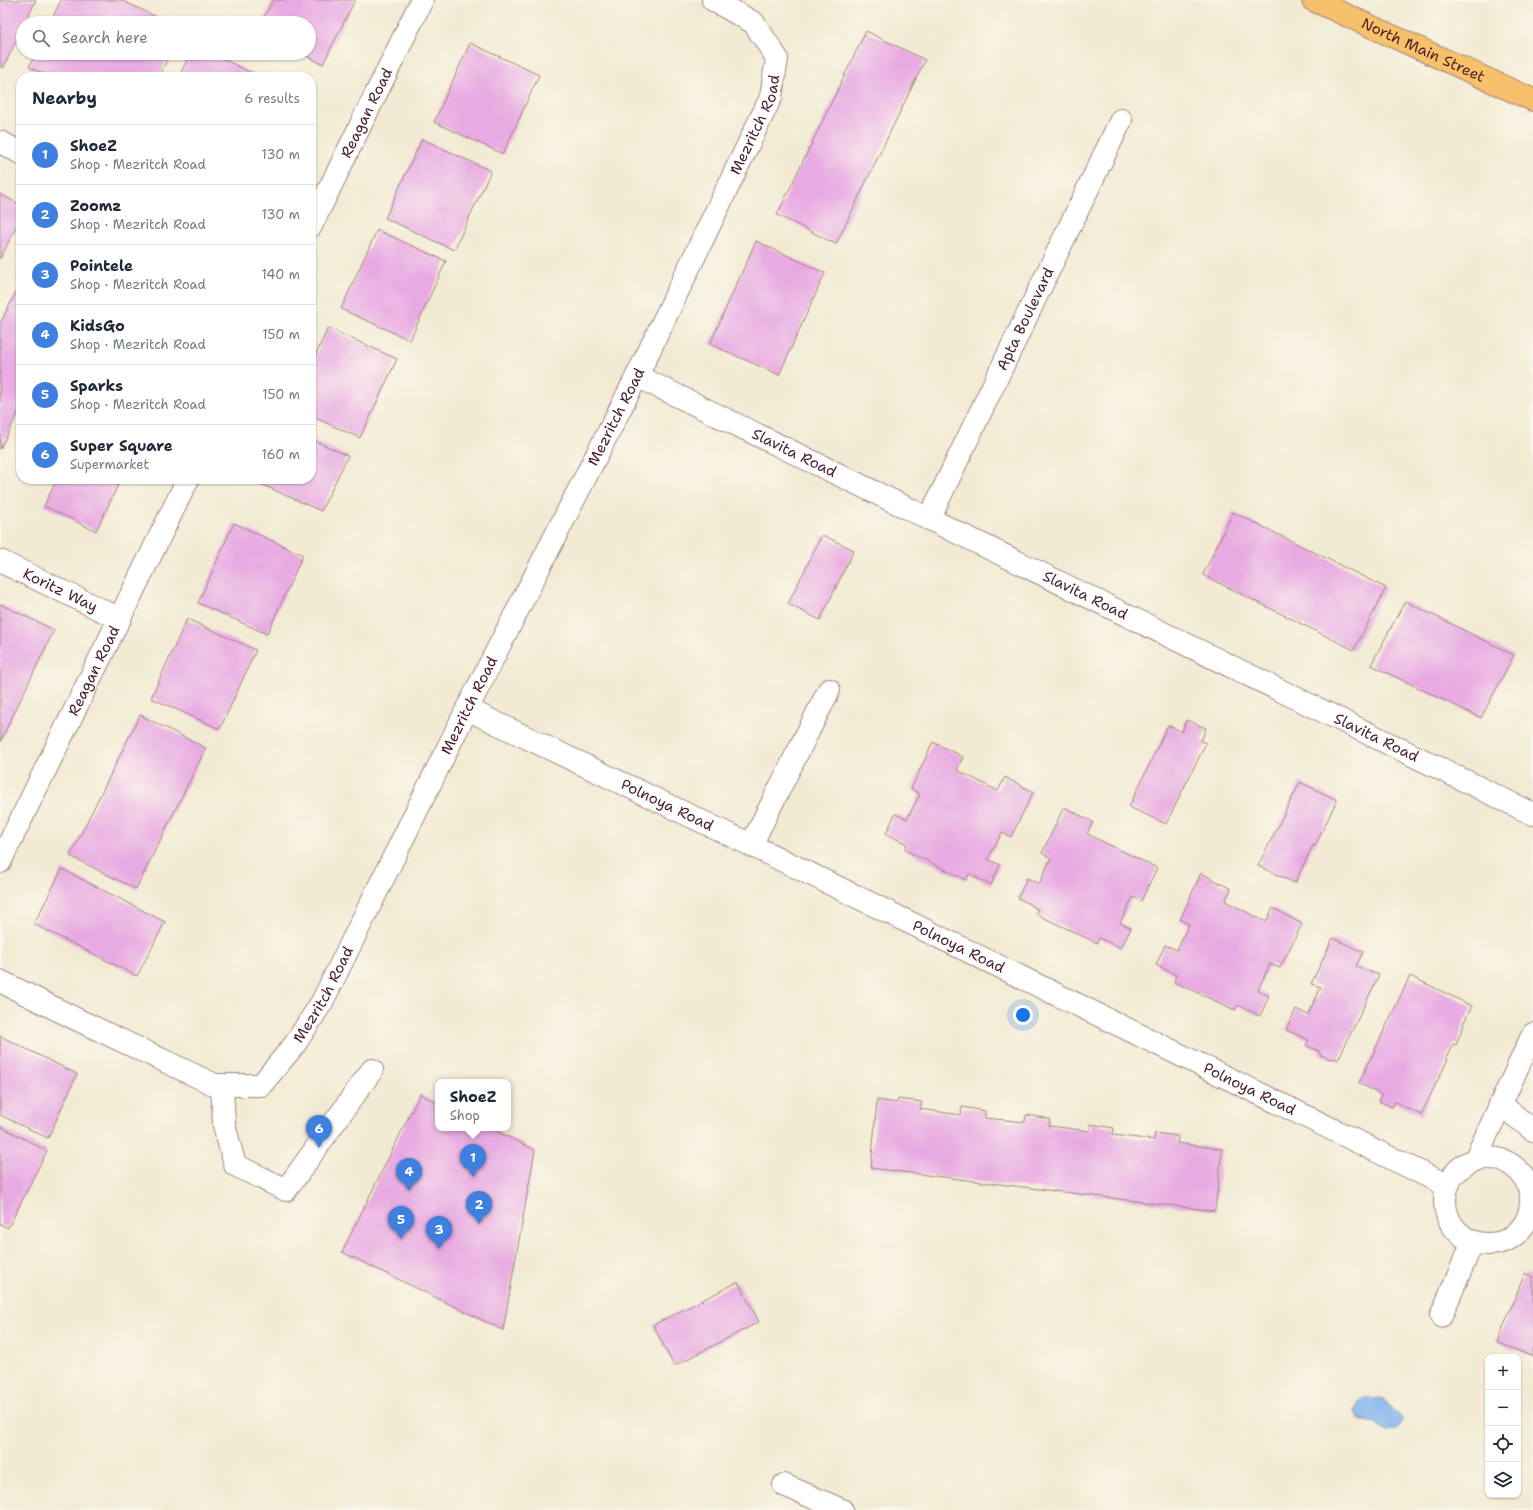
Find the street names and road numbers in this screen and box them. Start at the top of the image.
street label: North Main Street [1358,13,1488,87]
street label: Reagan Road [336,64,397,161]
street label: Mezritch Road [725,73,784,178]
street label: Apta Boulevard [992,264,1059,374]
street label: Mezritch Road [583,364,650,469]
street label: Slavita Road [749,424,840,482]
street label: Koritz Way [20,564,101,617]
street label: Slavita Road [1040,566,1131,625]
street label: Reagan Road [63,622,125,719]
street label: Mezritch Road [436,653,502,758]
street label: Slavita Road [1331,708,1423,767]
street label: Polnoya Road [618,774,717,836]
street label: Polnoya Road [909,915,1009,978]
street label: Mezritch Road [288,943,358,1047]
street label: Polnoya Road [1200,1058,1300,1120]

